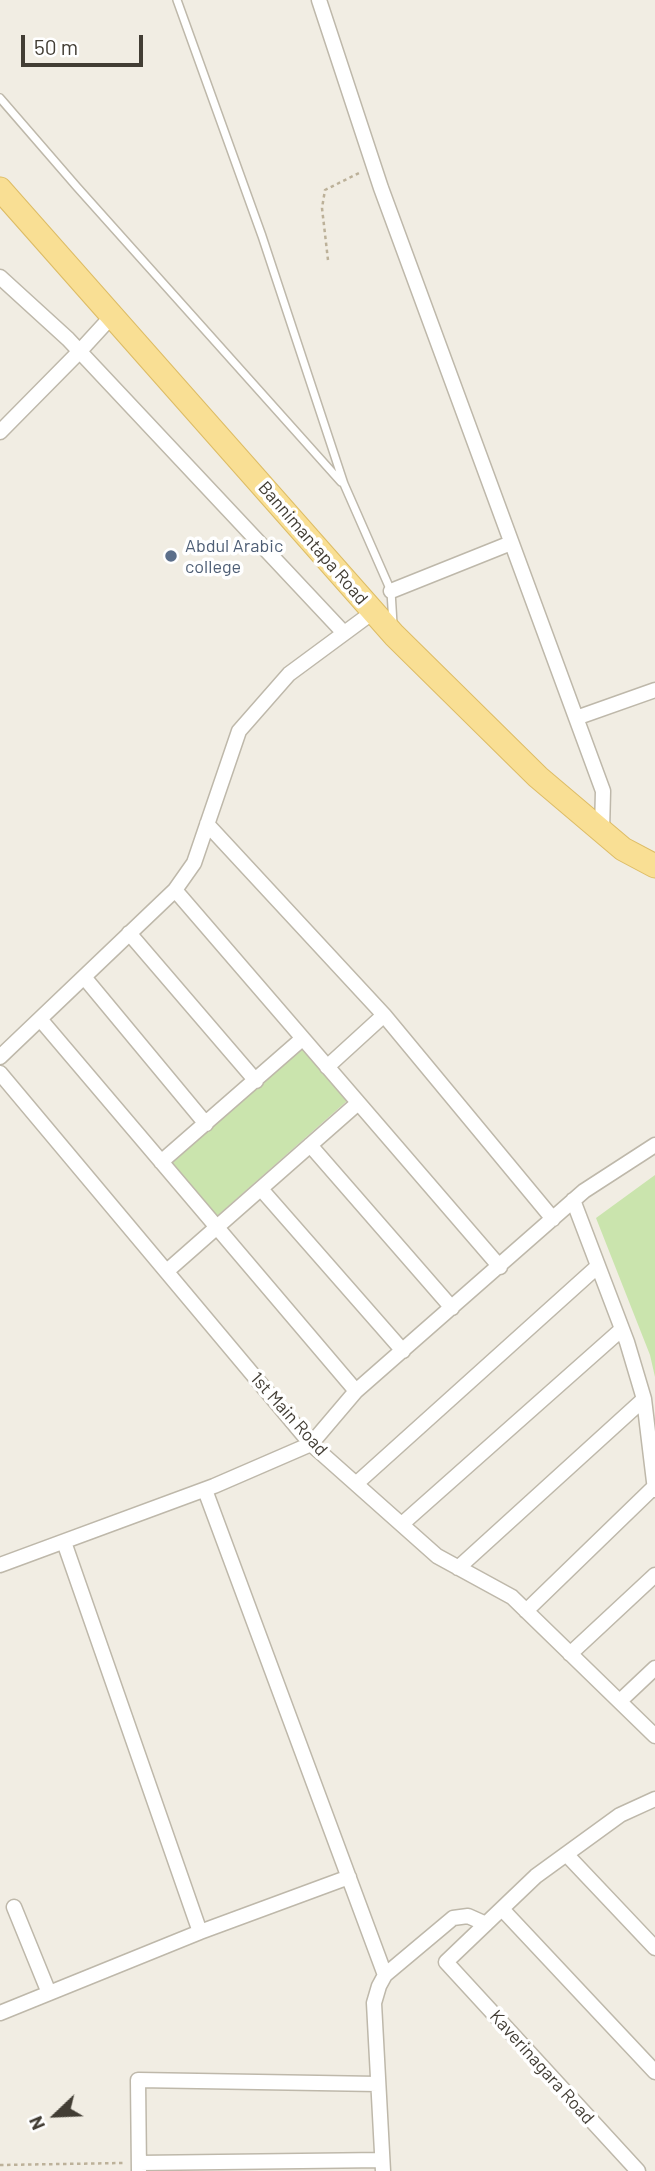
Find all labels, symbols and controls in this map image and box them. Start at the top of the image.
scale bar [24,21,147,65]
text: 50 m [34,34,78,59]
street label: Bannimantapa Road [254,477,372,609]
place label: Abdul Arabic college [185,535,283,578]
marker: Abdul Arabic college [163,548,179,564]
street label: 1st Main Road [246,1368,332,1460]
street label: Kaverinagara Road [485,2006,599,2128]
north arrow [21,2080,91,2150]
text: N [23,2113,49,2134]

